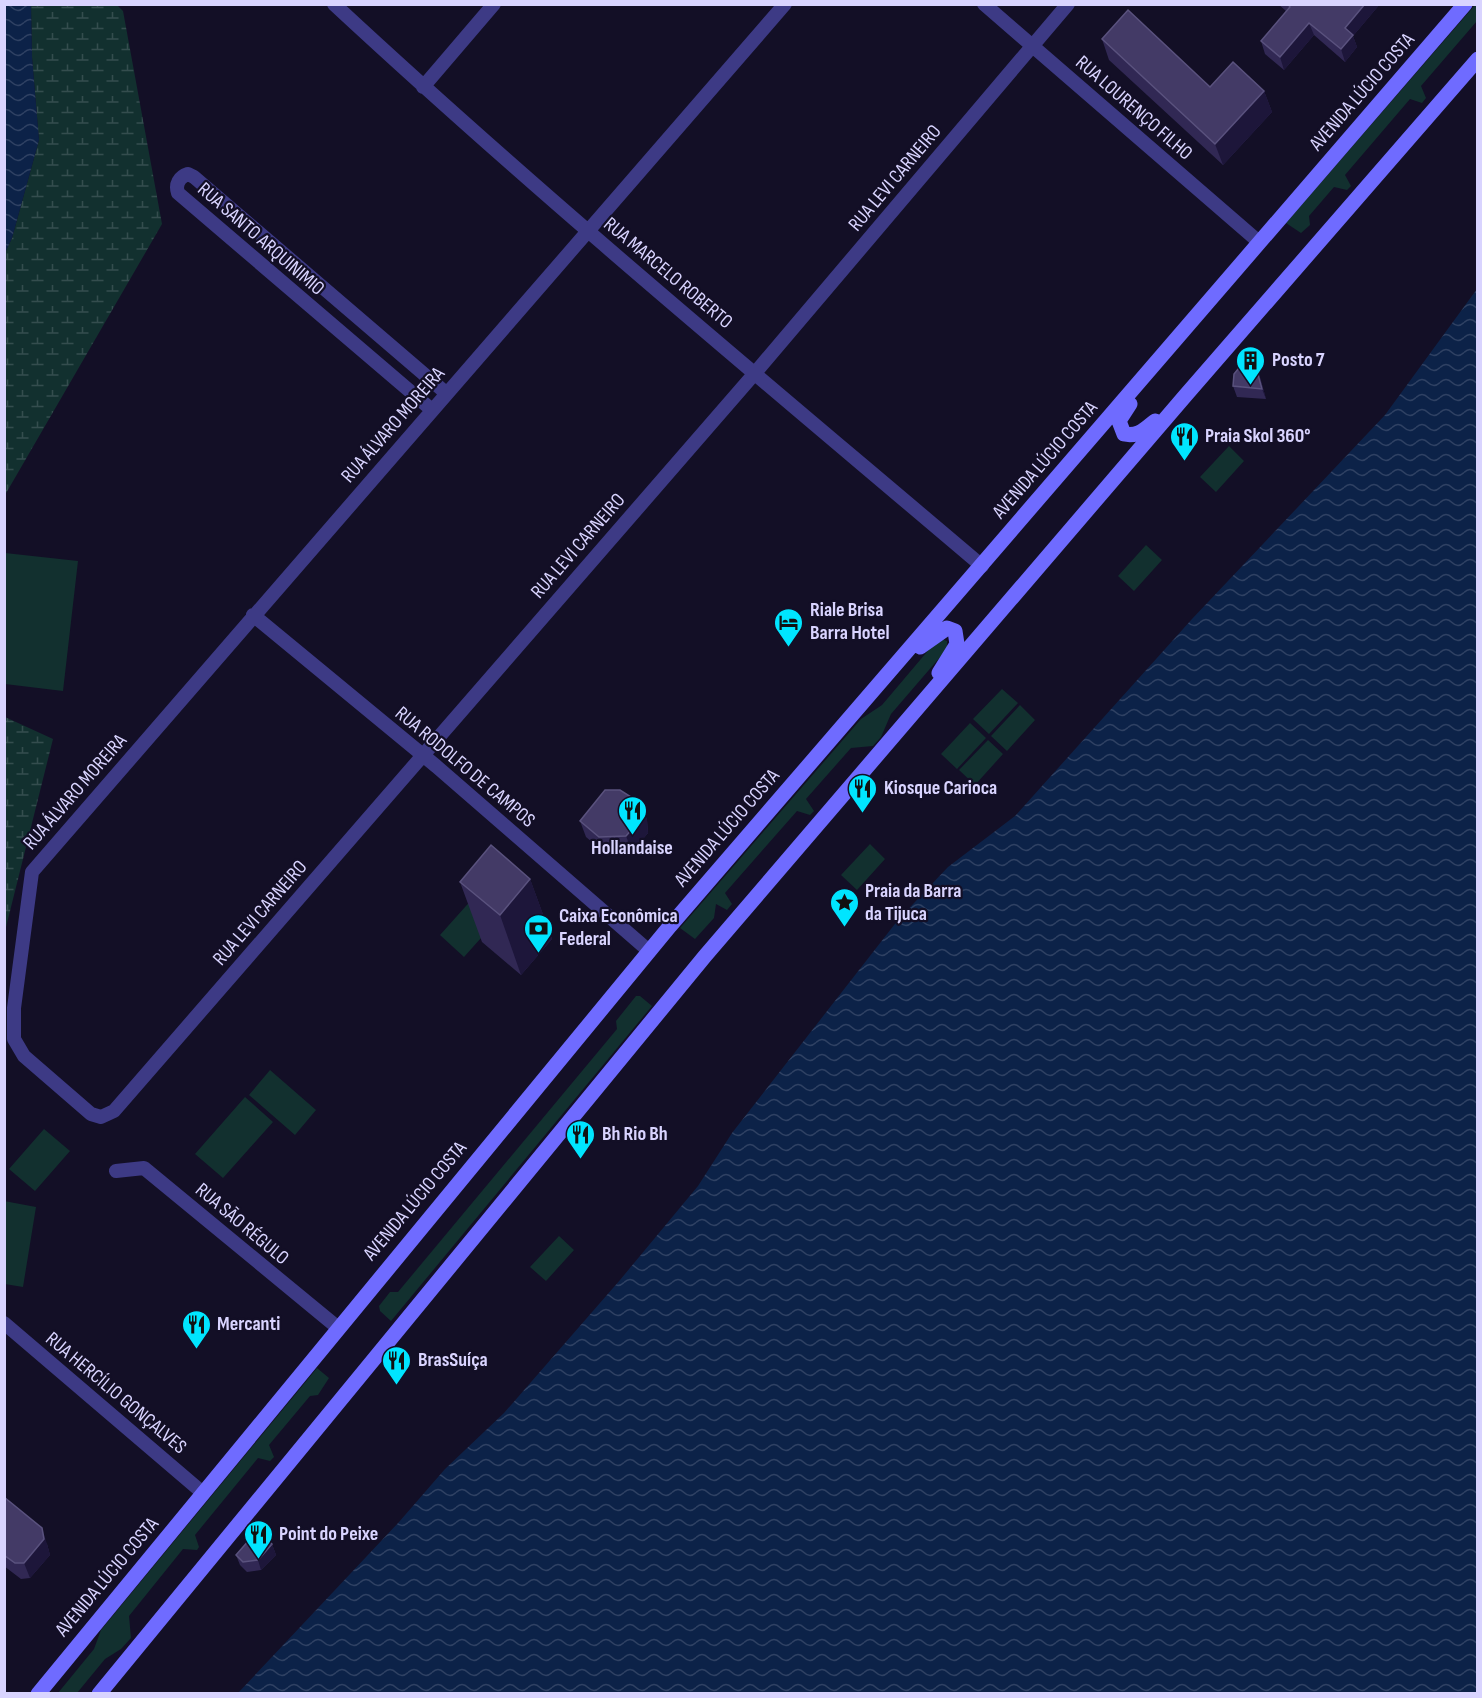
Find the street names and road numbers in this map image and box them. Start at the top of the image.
street label: AVENIDA LÚCIO COSTA [1304,28,1420,157]
street label: RUA LOURENÇO FILHO [1071,51,1197,165]
street label: RUA LEVI CARNEIRO [844,120,946,236]
street label: RUA SANTO ARQUINIMIO [193,177,329,301]
street label: RUA MARCELO ROBERTO [599,212,737,334]
street label: RUA ÁLVARO MOREIRA [336,362,450,488]
street label: AVENIDA LÚCIO COSTA [987,396,1103,525]
street label: RUA LEVI CARNEIRO [526,489,630,603]
street label: RUA RODOLFO DE CAMPOS [390,701,540,833]
street label: RUA ÁLVARO MOREIRA [18,729,132,855]
street label: AVENIDA LÚCIO COSTA [669,764,785,893]
street label: RUA LEVI CARNEIRO [208,856,312,970]
street label: AVENIDA LÚCIO COSTA [358,1136,472,1266]
street label: RUA SÃO RÉGULO [190,1178,294,1270]
street label: RUA HERCÍLIO GONÇALVES [41,1327,191,1459]
street label: AVENIDA LÚCIO COSTA [50,1512,164,1642]

